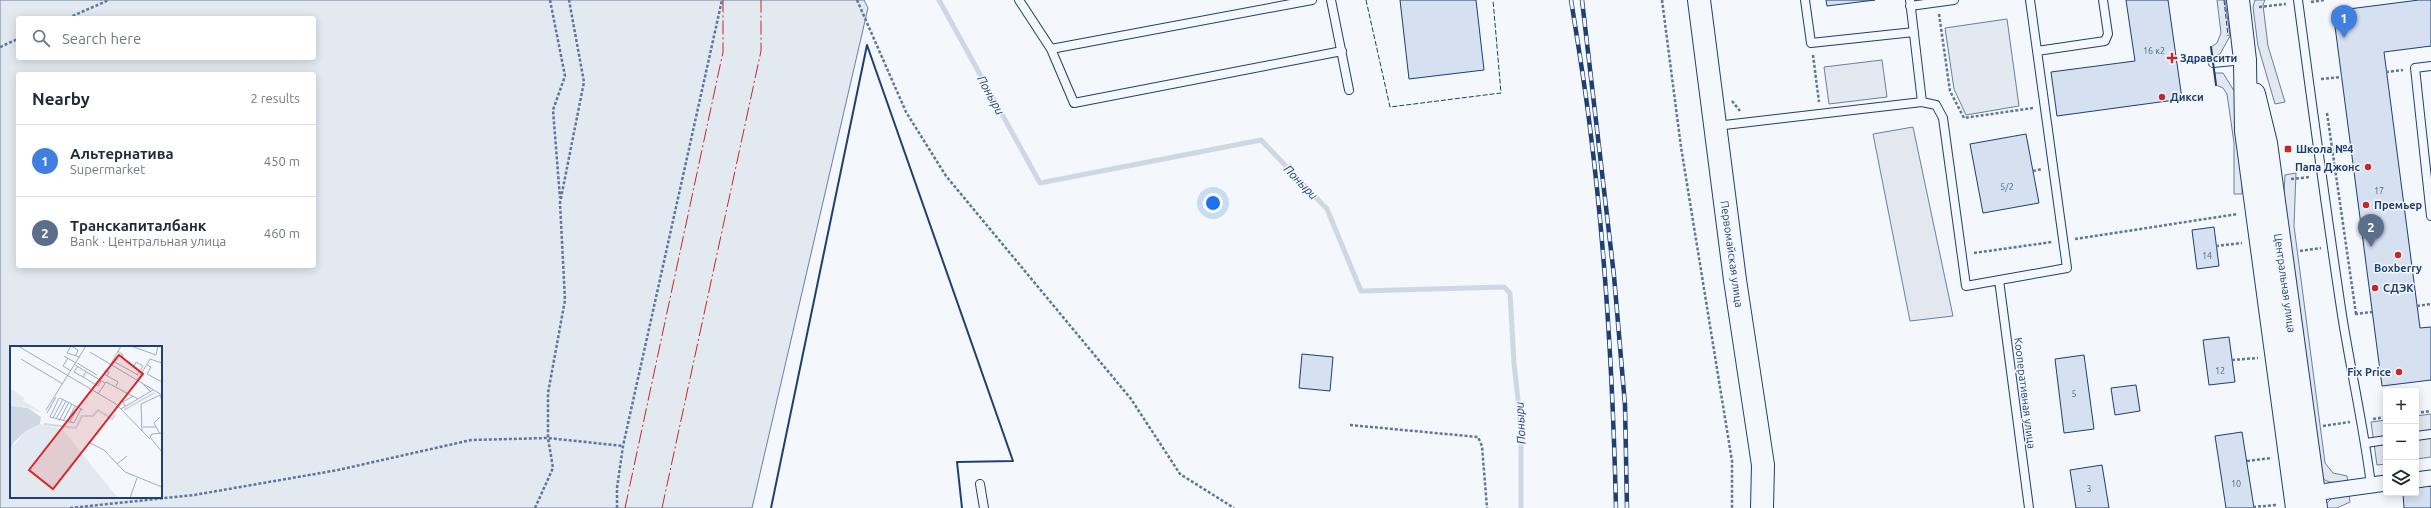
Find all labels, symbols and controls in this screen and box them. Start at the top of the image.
pin: 1 [2331,5,2357,38]
search box [16,16,316,60]
icon: search [30,27,52,49]
text: Search here [62,30,141,47]
house number: 16 к2 [2143,46,2165,56]
place label: Здравсити [2180,52,2237,64]
marker: Здравсити [2167,53,2177,63]
water label: Поныри [975,73,1007,117]
text: Nearby [32,89,90,108]
text: 2 results [250,91,300,105]
place label: Дикси [2170,91,2204,103]
marker: Дикси [2157,92,2167,102]
place label: Школа №4 [2296,143,2353,155]
marker: Школа №4 [2283,144,2293,154]
text: Альтернатива [70,145,174,162]
text: 1 [41,154,49,168]
text: 450 m [264,154,300,168]
place label: Папа Джонс [2295,161,2361,173]
text: Supermarket [70,162,145,176]
water label: Поныри [1281,162,1321,202]
marker: Папа Джонс [2363,162,2373,172]
house number: 5/2 [2000,182,2014,192]
house number: 17 [2374,186,2384,196]
your location [1203,193,1223,213]
place label: Премьер [2374,199,2423,211]
street label: Первомайская улица [1719,200,1745,308]
marker: Премьер [2361,200,2371,210]
pin: 2 [2358,214,2384,247]
text: Транскапиталбанк [70,217,206,234]
text: 2 [41,226,49,240]
text: 460 m [264,226,300,240]
street label: Центральная улица [2272,233,2298,333]
text: Bank · Центральная улица [70,234,226,248]
marker: Boxberry [2393,250,2403,260]
house number: 14 [2202,251,2212,261]
place label: Boxberry [2374,262,2422,274]
place label: СДЭК [2383,282,2414,294]
marker: СДЭК [2370,283,2380,293]
street label: Кооперативная улица [2012,337,2038,449]
inset map [10,346,162,498]
house number: 12 [2215,366,2225,376]
place label: Fix Price [2347,366,2391,378]
marker: Fix Price [2394,367,2404,377]
map controls [2383,388,2419,496]
button: + [2383,388,2419,424]
house number: 5 [2071,389,2077,399]
water label: Поныри [1512,401,1528,445]
button: − [2383,424,2419,460]
button: layers [2383,460,2419,496]
house number: 10 [2231,479,2241,489]
house number: 3 [2086,484,2092,494]

